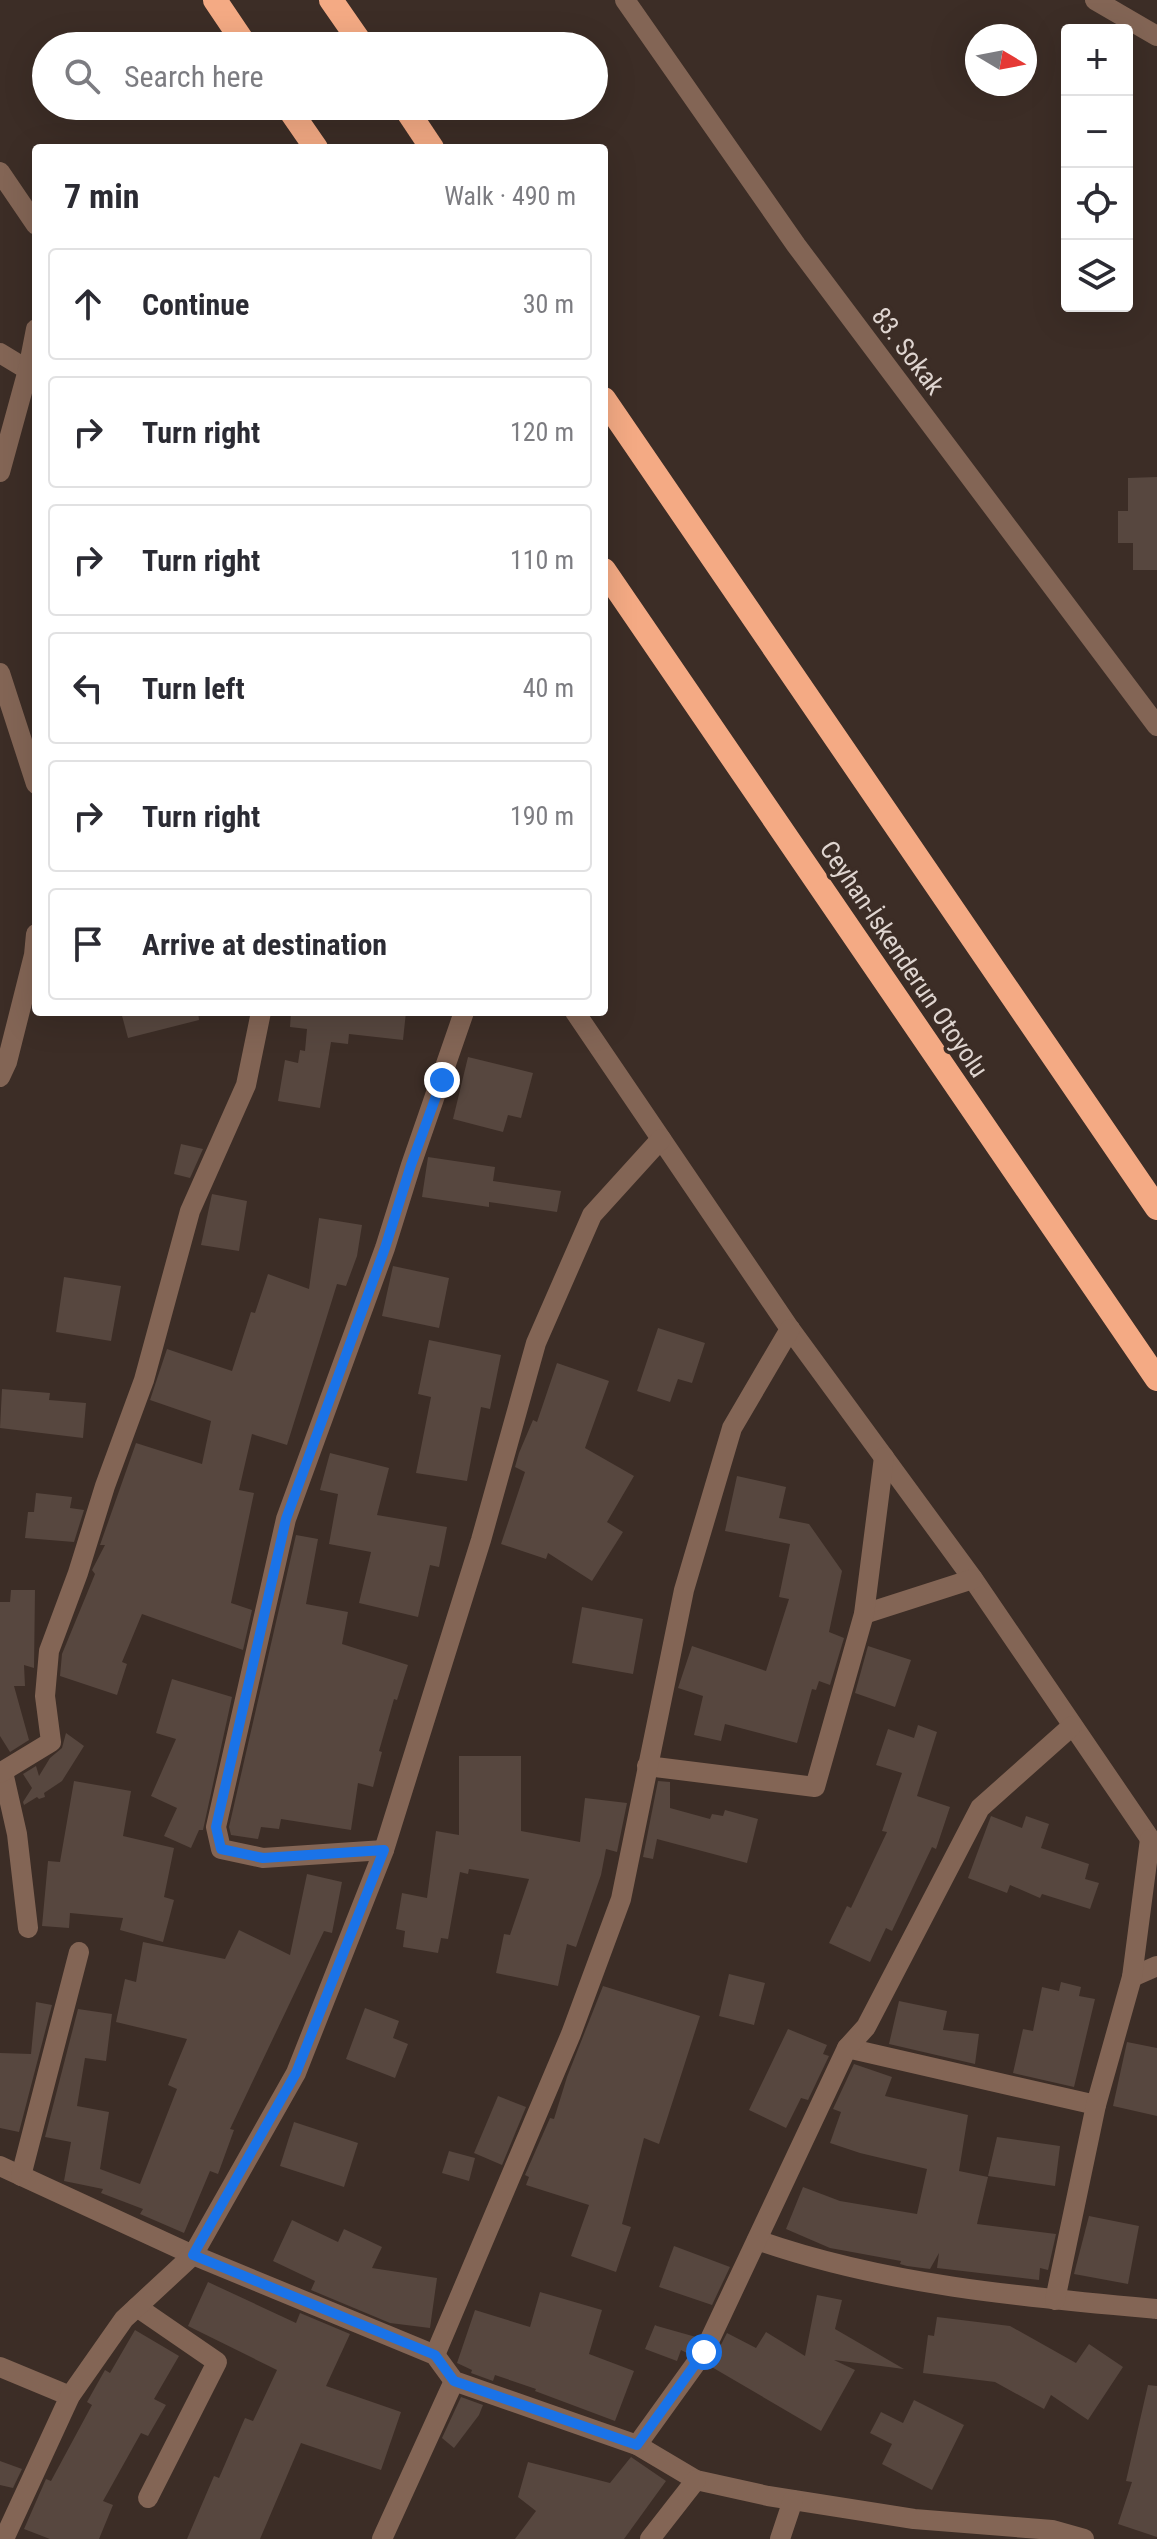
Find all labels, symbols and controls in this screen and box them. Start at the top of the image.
north arrow [965,24,1037,96]
map controls [1061,24,1133,312]
button: + [1061,24,1133,96]
search box [32,32,608,120]
icon: search [60,54,104,98]
text: Search here [124,59,264,94]
button: − [1061,96,1133,168]
button: locate [1061,168,1133,240]
text: 7 min [64,176,140,216]
text: Walk · 490 m [444,181,576,211]
button: layers [1061,240,1133,312]
icon: ahead [66,282,110,326]
text: Continue [142,287,249,322]
text: 30 m [523,289,574,319]
street label: 83. Sokak [866,302,951,401]
icon: right [66,410,110,454]
text: Turn right [142,415,260,450]
text: 120 m [510,417,574,447]
icon: right [66,538,110,582]
text: Turn right [142,543,260,578]
text: 110 m [510,545,574,575]
icon: left [66,666,110,710]
text: Turn left [142,671,245,706]
text: 40 m [523,673,574,703]
icon: right [66,794,110,838]
text: Turn right [142,799,260,834]
text: 190 m [510,801,574,831]
street label: Ceyhan-İskenderun Otoyolu [814,835,994,1083]
icon: arrive [66,922,110,966]
text: Arrive at destination [142,927,387,962]
route end [424,1062,460,1098]
route start [686,2334,722,2370]

